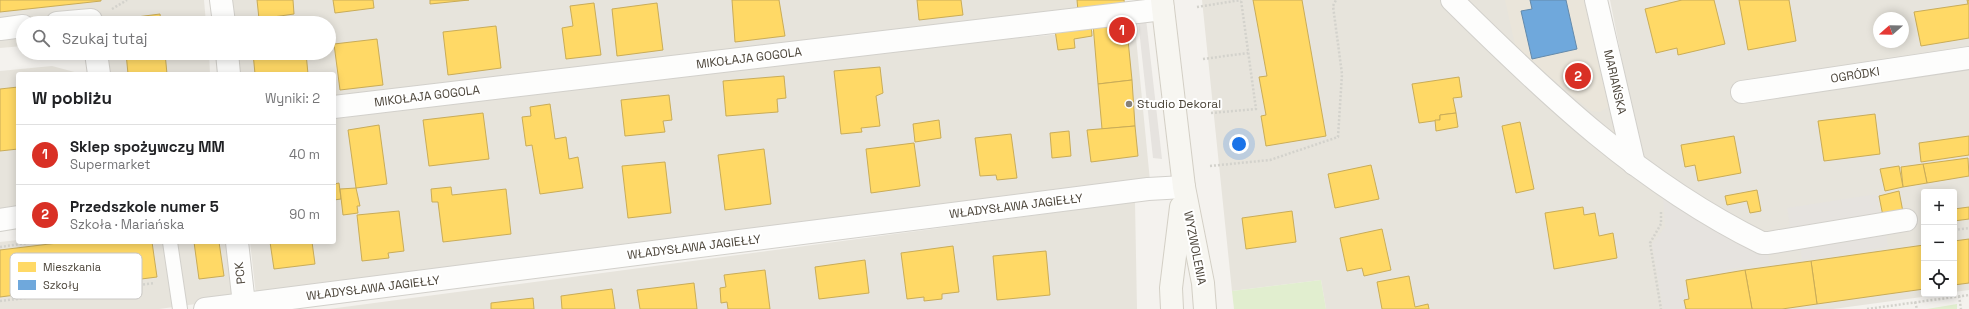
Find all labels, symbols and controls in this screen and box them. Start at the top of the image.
north arrow [1873,12,1909,48]
pin: 1 [1109,15,1135,45]
search box [16,16,336,60]
icon: search [30,27,52,49]
text: Szukaj tutaj [62,29,148,48]
street label: MIKOŁAJA GOGOLA [695,44,803,72]
street label: MARIAŃSKA [1600,48,1630,116]
pin: 2 [1565,61,1591,91]
street label: OGRÓDKI [1829,63,1881,87]
street label: MIKOŁAJA GOGOLA [373,82,481,110]
text: W pobliżu [32,87,112,109]
text: Wyniki: 2 [265,90,320,107]
place label: Studio Dekoral [1137,96,1221,112]
marker: Studio Dekoral [1124,99,1134,109]
your location [1229,134,1249,154]
text: Sklep spożywczy MM [70,137,225,156]
text: 1 [42,146,48,163]
text: 40 m [289,146,320,163]
text: Supermarket [70,156,151,173]
map controls [1921,189,1957,297]
button: + [1921,189,1957,225]
street label: WŁADYSŁAWA JAGIEŁŁY [948,190,1084,222]
text: Przedszkole numer 5 [70,197,219,216]
text: 2 [41,206,49,223]
text: 90 m [289,206,320,223]
street label: WYZWOLENIA [1180,210,1210,287]
text: Szkoła · Mariańska [70,216,184,233]
button: − [1921,225,1957,261]
street label: WŁADYSŁAWA JAGIEŁŁY [626,231,762,263]
legend [10,253,142,299]
text: Mieszkania [43,260,102,274]
street label: PCK [231,260,249,285]
button: locate [1921,261,1957,297]
street label: WŁADYSŁAWA JAGIEŁŁY [305,272,441,304]
text: Szkoły [43,278,79,292]

